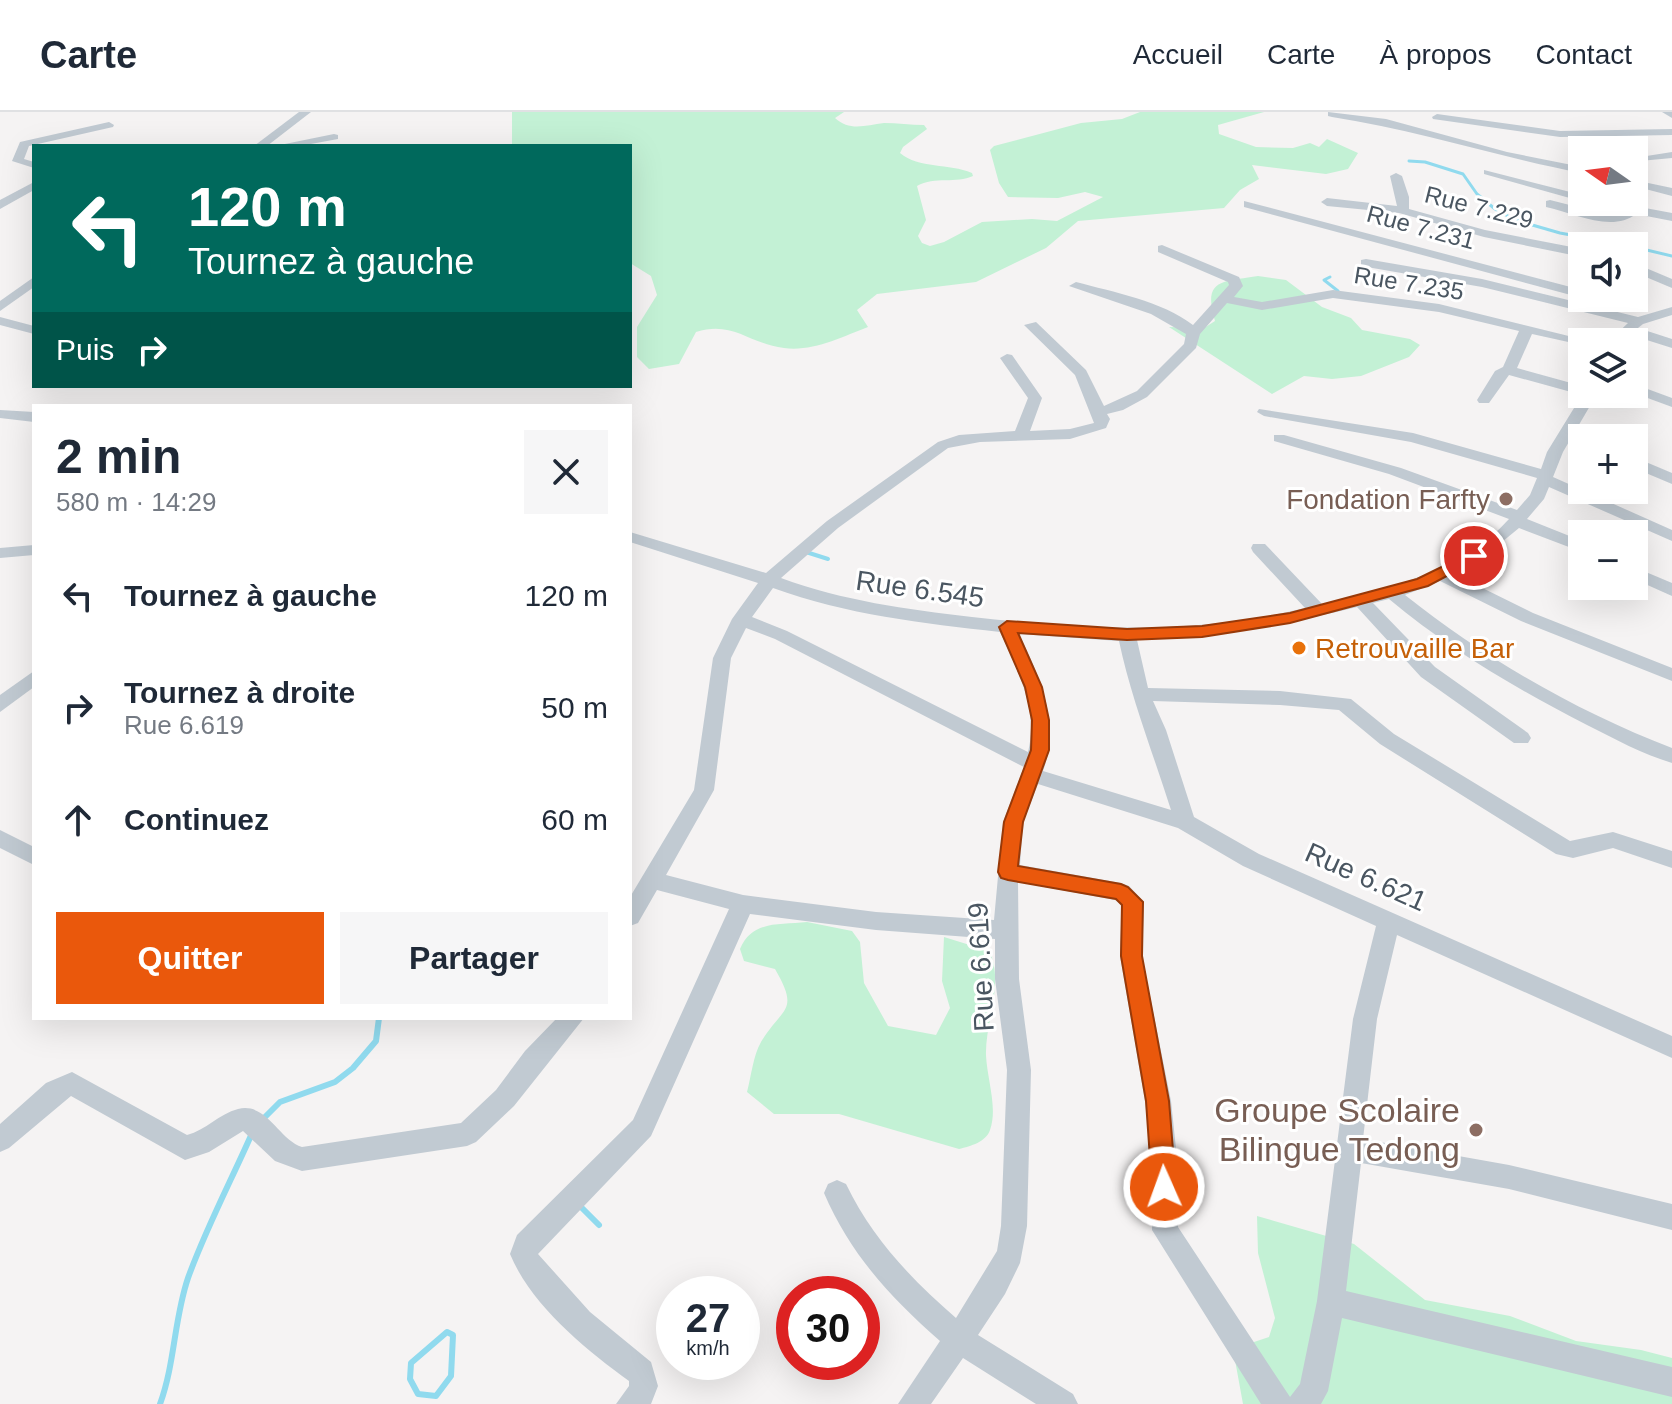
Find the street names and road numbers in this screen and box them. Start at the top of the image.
street label: Rue 7.229 [1422,181,1536,233]
street label: Rue 7.231 [1364,200,1478,254]
street label: Rue 7.235 [1352,261,1466,305]
street label: Rue 6.545 [854,565,986,613]
street label: Rue 6.621 [1301,837,1431,917]
street label: Rue 6.619 [962,902,1000,1032]

